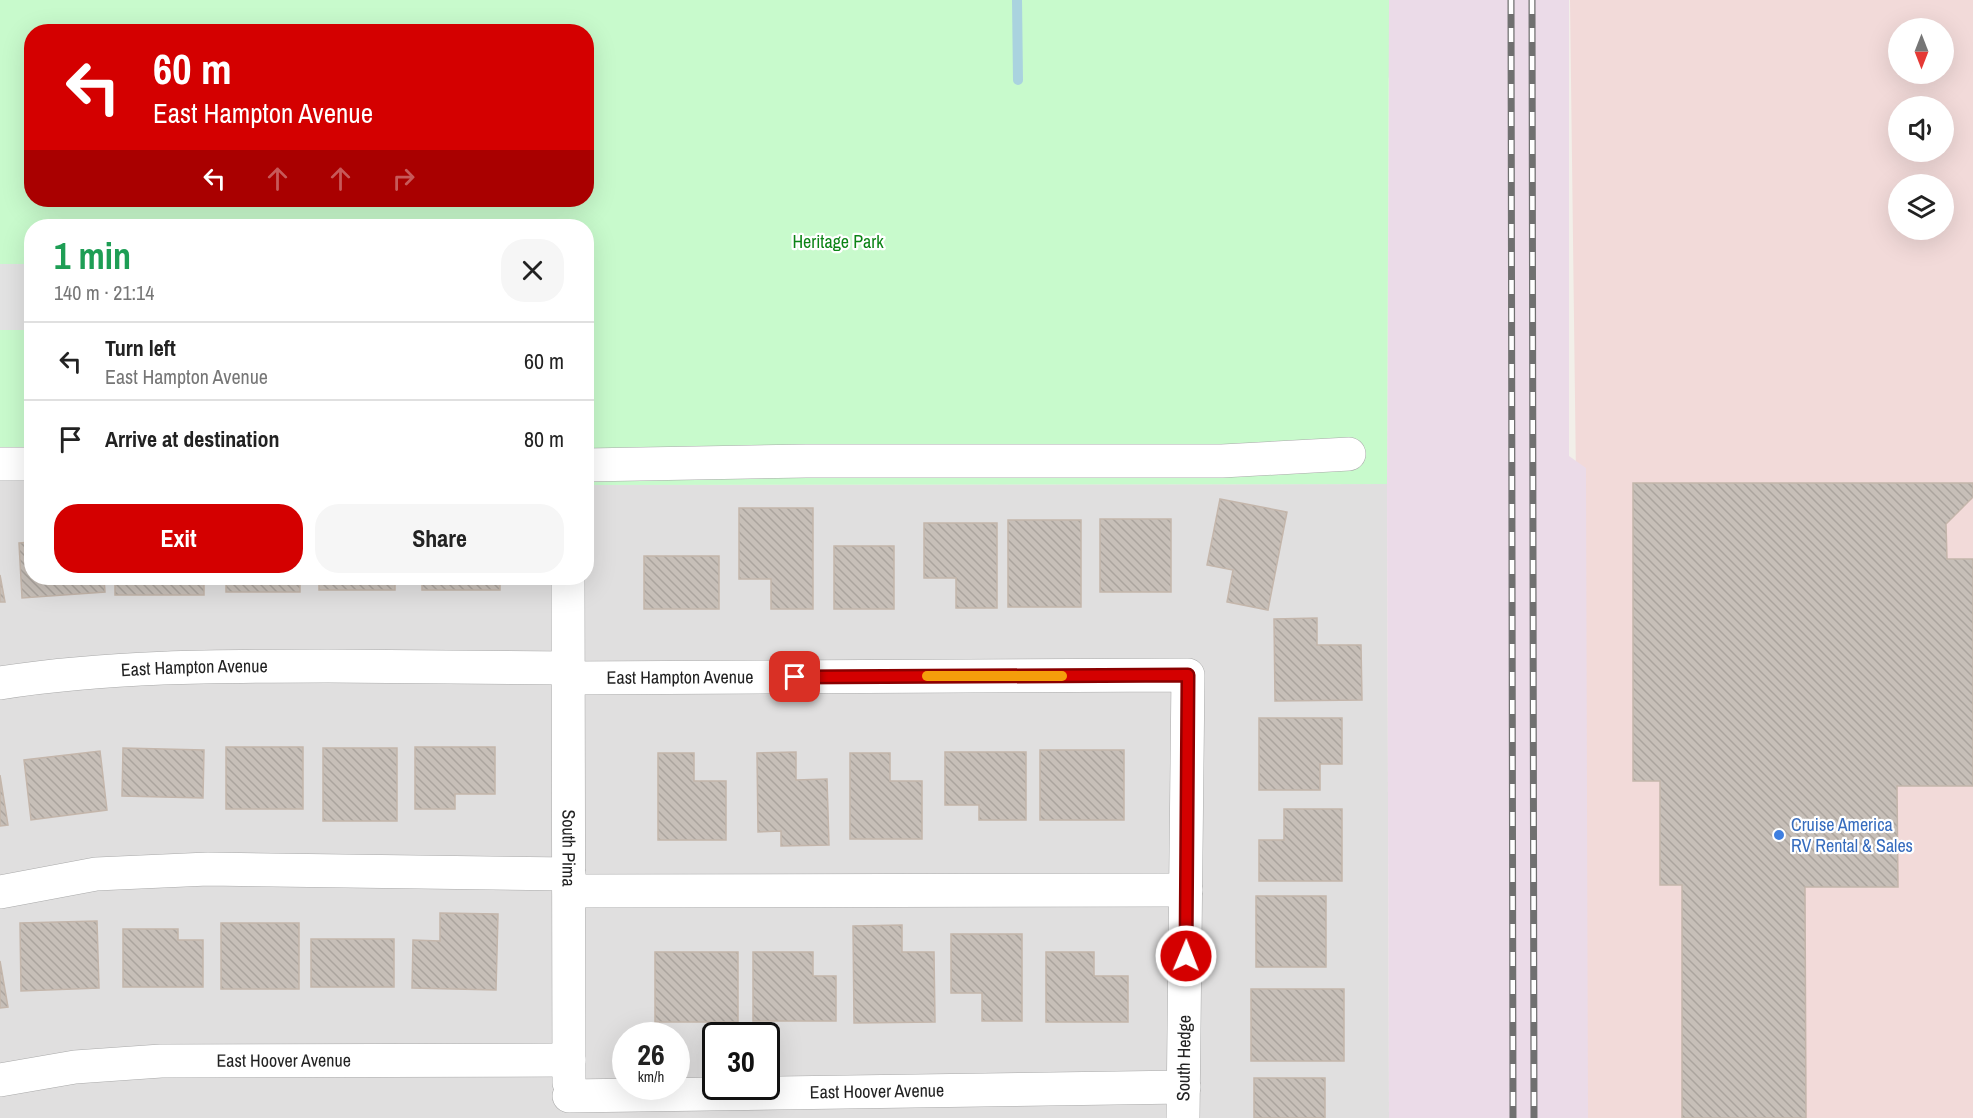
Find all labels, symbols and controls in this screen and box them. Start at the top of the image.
north arrow [1888,18,1954,84]
map controls [1888,18,1954,240]
text: 60 m [153,41,232,97]
icon: left [54,48,132,126]
text: East Hampton Avenue [153,95,373,131]
button: sound [1888,96,1954,162]
icon: left [198,162,231,195]
icon: ahead [261,162,294,195]
icon: ahead [324,162,357,195]
icon: right [387,162,420,195]
button: layers [1888,174,1954,240]
park label: Heritage Park [792,229,884,254]
text: 1 min [54,232,131,280]
button: close [501,239,564,302]
text: 140 m · 21:14 [54,279,154,306]
text: Turn left [105,333,176,363]
icon: left [54,345,87,378]
text: 60 m [524,346,564,376]
text: East Hampton Avenue [105,363,268,390]
icon: arrive [54,423,87,456]
text: Arrive at destination [105,424,279,454]
text: 80 m [524,424,564,454]
button: Exit [54,504,303,573]
button: Share [315,504,564,573]
pin [769,651,820,702]
street label: East Hampton Avenue [120,653,268,682]
icon: arrive [778,660,811,693]
street label: East Hampton Avenue [607,664,753,690]
street label: South Pima [556,809,582,887]
place label: Cruise America RV Rental & Sales [1791,812,1913,858]
marker: Cruise America RV Rental & Sales [1772,828,1786,842]
position arrow [1154,924,1218,988]
street label: South Hedge [1170,1015,1197,1101]
speed limit sign: 30 [702,1022,780,1100]
text: 26 [637,1034,665,1074]
street label: East Hoover Avenue [216,1048,351,1073]
text: km/h [638,1066,664,1087]
street label: East Hoover Avenue [810,1078,944,1104]

